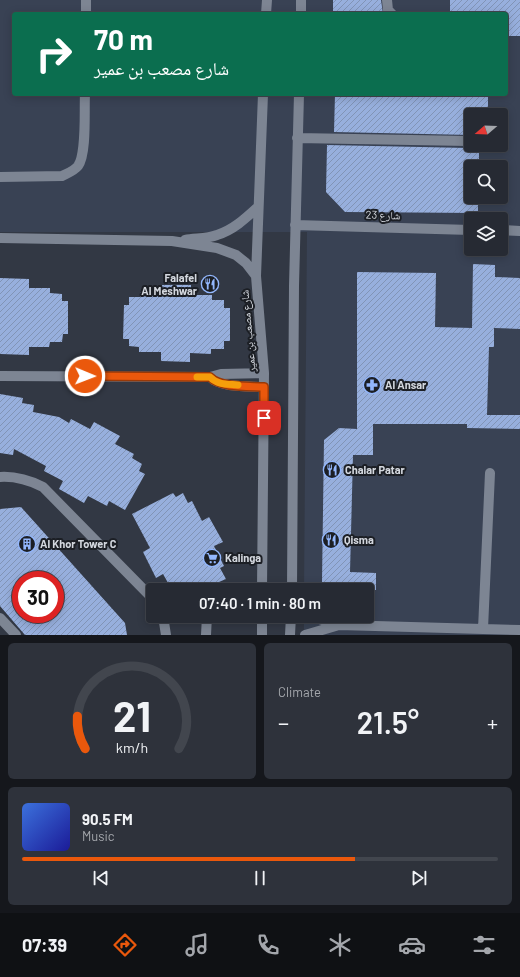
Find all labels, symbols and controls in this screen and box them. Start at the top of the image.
text: 70 m [94,22,153,56]
icon: right [28,28,80,80]
text: شارع مصعب بن عمير [94,57,229,79]
north arrow [464,108,508,152]
map controls [464,108,508,256]
button: search [464,160,508,204]
street label: شارع 23 [365,207,401,223]
button: layers [464,212,508,256]
place label: Falafel Al Meshwar [141,271,198,297]
restaurant icon: Falafel Al Meshwar [200,274,220,294]
street label: شارع مصعب بن عمير [237,289,259,374]
position arrow [64,355,106,397]
pharmacy icon: Al Ansar [362,375,382,395]
place label: Al Ansar [385,378,427,391]
pin [247,401,281,435]
icon: arrive [253,407,275,429]
restaurant icon: Chalar Patar [322,460,342,480]
place label: Chalar Patar [345,463,406,476]
restaurant icon: Qisma [321,530,341,550]
place label: Qisma [344,533,374,546]
building icon: Al Khor Tower C [17,534,37,554]
place label: Al Khor Tower C [40,537,117,550]
supermarket icon: Kalinga [202,548,222,568]
place label: Kalinga [225,551,261,564]
speed limit sign: 30 [12,571,64,623]
text: 07:40 · 1 min · 80 m [199,594,321,612]
text: Climate [278,684,321,700]
text: 21 [113,690,151,740]
text: 21.5° [357,704,419,740]
text: − [278,709,289,735]
text: + [487,709,498,735]
text: km/h [116,739,148,756]
text: 90.5 FM [82,810,133,828]
text: Music [82,828,115,844]
icon: previous [90,867,112,889]
icon: pause [249,867,271,889]
icon: next [408,867,430,889]
icon: directions [111,931,139,959]
icon: music [183,931,211,959]
icon: phone [254,931,282,959]
icon: climate [326,931,354,959]
icon: car [398,931,426,959]
icon: filters [470,931,498,959]
text: 07:39 [22,934,67,956]

